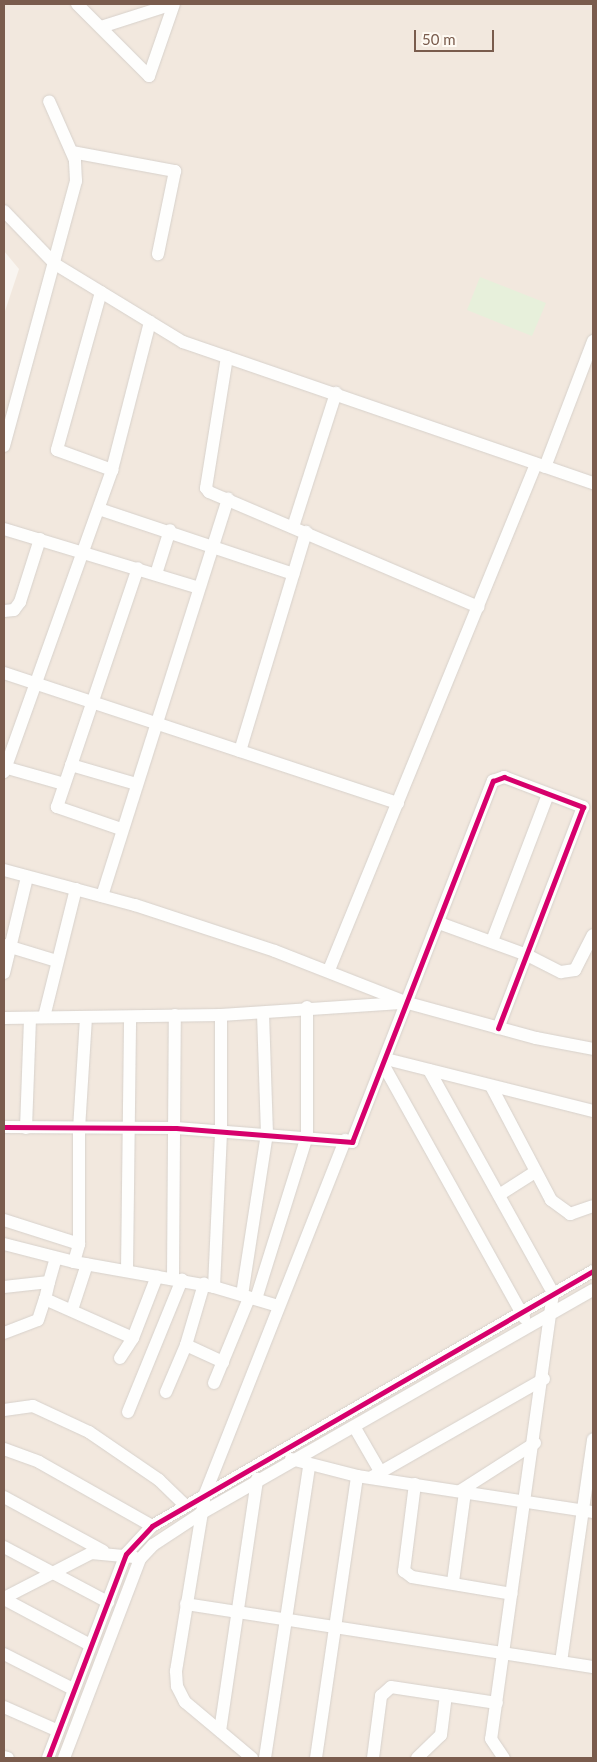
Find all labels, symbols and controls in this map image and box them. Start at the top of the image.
scale bar [417,20,497,52]
text: 50 m [422,30,456,48]

